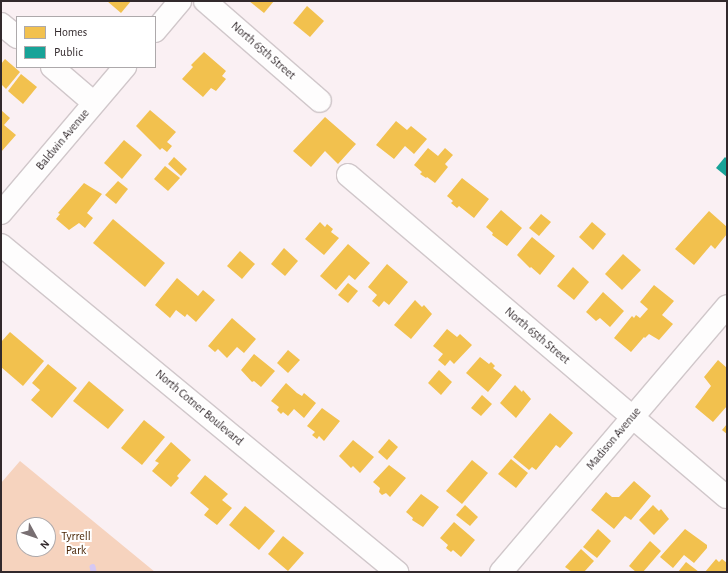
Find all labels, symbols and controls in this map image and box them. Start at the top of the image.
legend [16,16,156,68]
street label: North 65th Street [228,19,298,83]
text: Homes [54,26,87,38]
text: Public [54,46,83,58]
street label: Baldwin Avenue [33,107,93,173]
street label: North 65th Street [501,305,573,367]
street label: North Cotner Boulevard [152,367,246,449]
street label: Madison Avenue [584,405,644,473]
north arrow [16,517,56,557]
park label: Tyrrell Park [61,530,91,558]
text: N [38,538,51,551]

